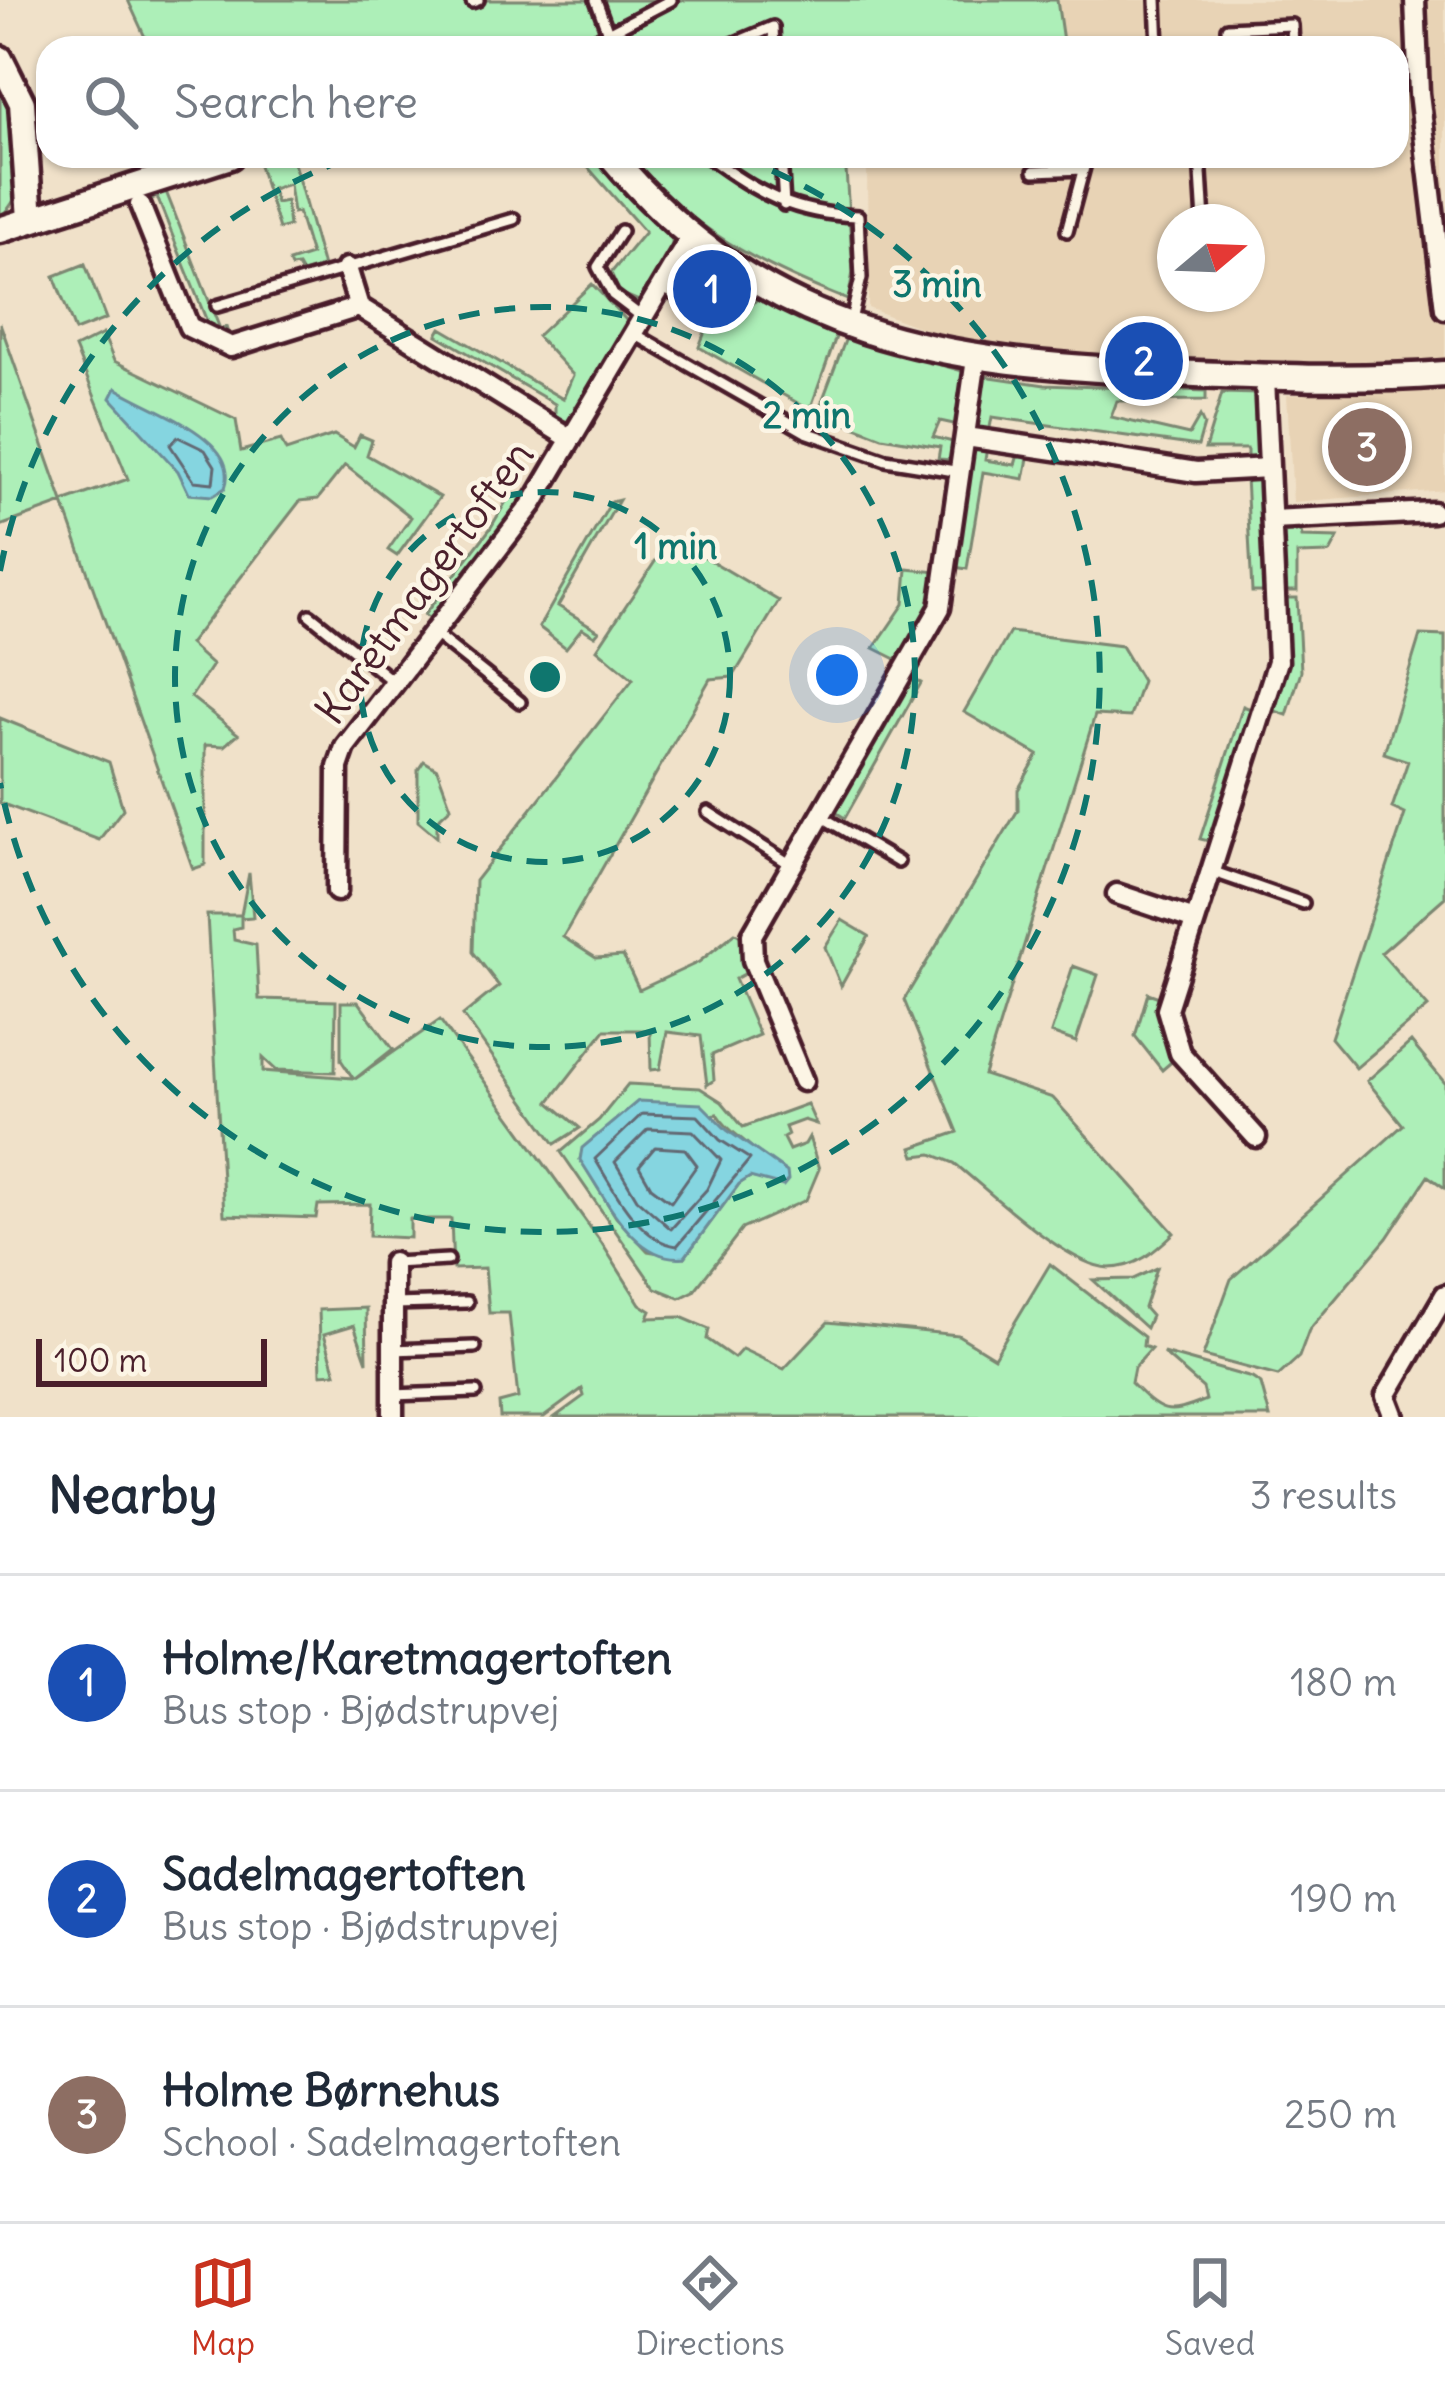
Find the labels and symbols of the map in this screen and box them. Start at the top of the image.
north arrow [1157,204,1265,312]
pin: 1 [673,244,751,334]
text: 3 min [892,262,982,307]
pin: 2 [1105,316,1183,406]
text: 2 min [763,393,852,438]
pin: 3 [1328,402,1406,492]
street label: Karetmagertoften [304,430,544,734]
text: 1 min [634,524,718,569]
your location [807,645,867,705]
centre of rings [524,656,566,698]
scale bar [36,1333,267,1386]

